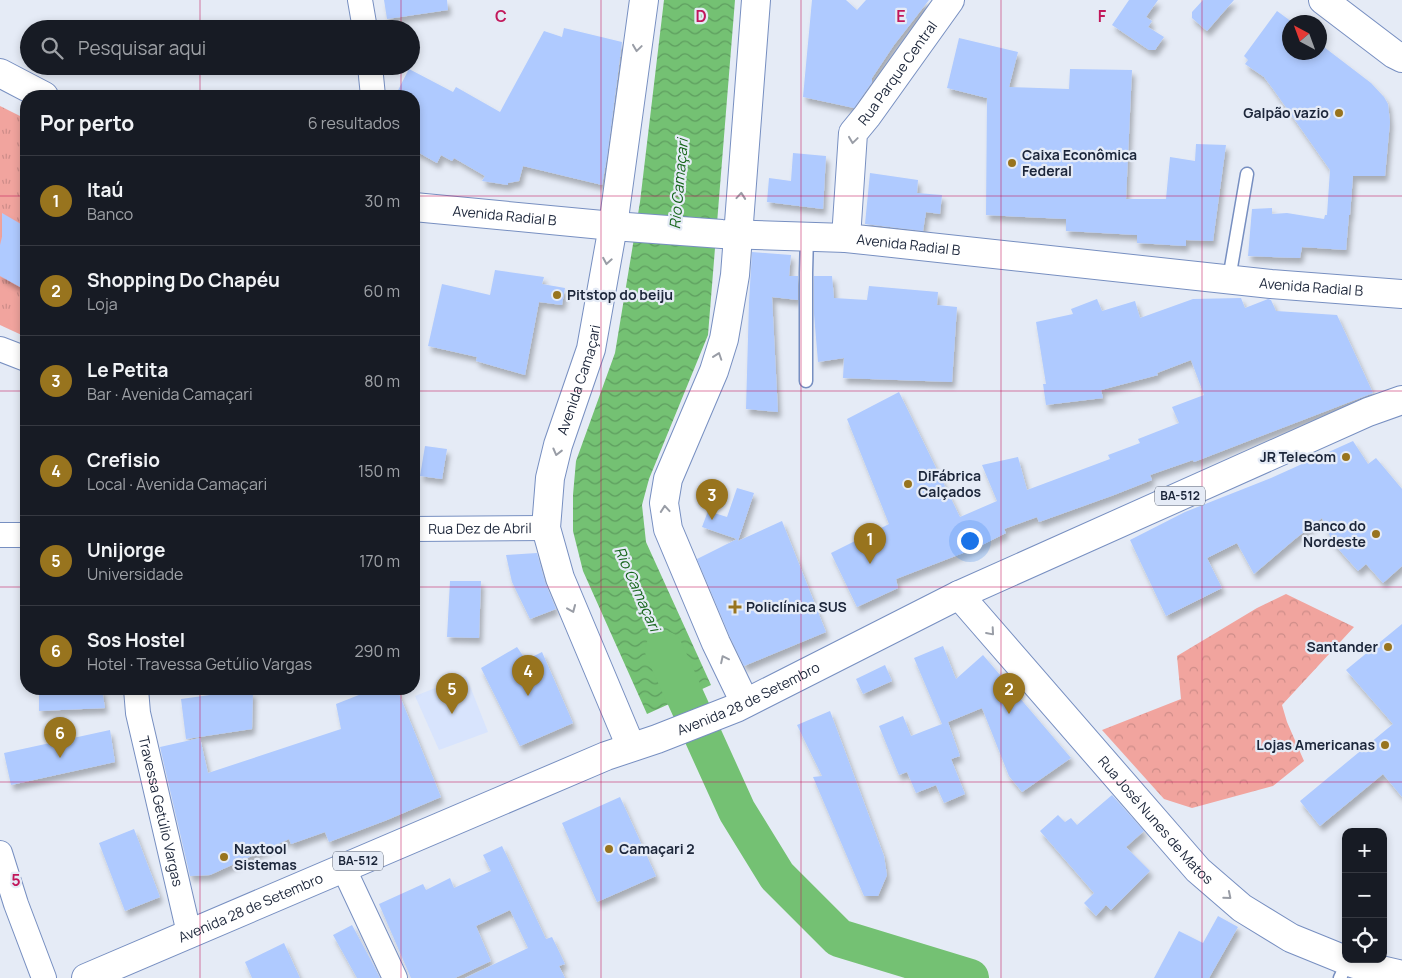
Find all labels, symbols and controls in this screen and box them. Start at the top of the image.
text: C [495,5,507,27]
text: D [695,5,707,27]
text: E [896,5,906,27]
text: F [1098,5,1107,27]
north arrow [1282,15,1327,60]
street label: Rua Parque Central [853,17,941,129]
search box [20,20,420,75]
icon: search [38,34,66,62]
text: Pesquisar aqui [78,35,206,61]
one-way arrow [632,45,643,53]
place label: Galpão vazio [1243,103,1329,122]
marker: Galpão vazio [1333,107,1345,119]
text: Por perto [40,109,134,137]
text: 6 resultados [308,112,400,134]
one-way arrow [849,135,859,144]
water label: Rio Camaçari [664,136,693,230]
place label: Caixa Econômica Federal [1022,145,1137,180]
marker: Caixa Econômica Federal [1006,157,1018,169]
text: Itaú [87,177,123,203]
text: 1 [52,190,60,212]
text: 30 m [365,190,400,212]
one-way arrow [736,192,747,200]
street label: Avenida Radial B [452,201,558,230]
text: Banco [87,203,133,225]
street label: Avenida Radial B [856,229,962,259]
one-way arrow [602,257,612,265]
text: Shopping Do Chapéu [87,267,280,293]
street label: Avenida Radial B [1258,273,1364,300]
text: 2 [51,280,61,302]
text: 60 m [364,280,400,302]
place label: Pitstop do beiju [567,285,673,304]
marker: Pitstop do beiju [551,289,563,301]
text: Loja [87,293,118,315]
street label: Avenida Camaçari [552,323,604,437]
one-way arrow [713,353,723,361]
text: Le Petita [87,357,169,383]
text: 3 [51,370,61,392]
text: 80 m [364,370,400,392]
text: Bar · Avenida Camaçari [87,383,253,405]
text: Crefisio [87,447,160,473]
one-way arrow [552,447,562,455]
place label: JR Telecom [1260,447,1336,466]
marker: JR Telecom [1340,451,1352,463]
text: 4 [51,460,61,482]
text: 150 m [358,460,400,482]
place label: DiFábrica Calçados [918,466,981,501]
text: Local · Avenida Camaçari [87,473,267,495]
marker: DiFábrica Calçados [902,478,914,490]
pin: 3 [696,479,728,520]
road number: BA-512 [1155,486,1205,506]
one-way arrow [660,504,671,512]
place label: Banco do Nordeste [1303,516,1366,551]
street label: Rua Dez de Abril [428,518,532,538]
pin: 1 [854,523,886,564]
your location [957,528,983,554]
marker: Banco do Nordeste [1370,528,1382,540]
text: Unijorge [87,537,165,563]
water label: Rio Camaçari [609,543,666,637]
text: 5 [51,550,61,572]
text: 170 m [359,550,400,572]
text: Universidade [87,563,183,585]
place label: Policlínica SUS [746,597,847,616]
marker: Policlínica SUS [728,600,742,614]
one-way arrow [566,604,577,613]
one-way arrow [985,626,994,635]
text: Sos Hostel [87,627,185,653]
place label: Santander [1307,637,1378,656]
text: 6 [51,640,61,662]
text: 290 m [354,640,400,662]
marker: Santander [1382,641,1394,653]
text: Hotel · Travessa Getúlio Vargas [87,653,312,675]
pin: 4 [512,655,544,696]
one-way arrow [720,655,730,664]
street label: Avenida 28 de Setembro [674,657,823,739]
pin: 5 [436,673,468,714]
pin: 2 [993,673,1025,714]
pin: 6 [44,717,76,758]
street label: Travessa Getúlio Vargas [135,734,188,888]
place label: Lojas Americanas [1256,735,1375,754]
marker: Lojas Americanas [1379,739,1391,751]
street label: Rua José Nunes de Matos [1094,752,1218,888]
map controls [1342,828,1387,963]
button: + [1342,828,1387,873]
place label: Naxtool Sistemas [234,839,297,874]
place label: Camaçari 2 [619,839,695,858]
marker: Camaçari 2 [603,843,615,855]
marker: Naxtool Sistemas [218,851,230,863]
road number: BA-512 [333,851,383,870]
street label: Avenida 28 de Setembro [175,868,326,947]
text: 5 [11,869,21,891]
button: − [1342,873,1387,918]
one-way arrow [1222,890,1231,898]
button: locate [1342,918,1387,963]

